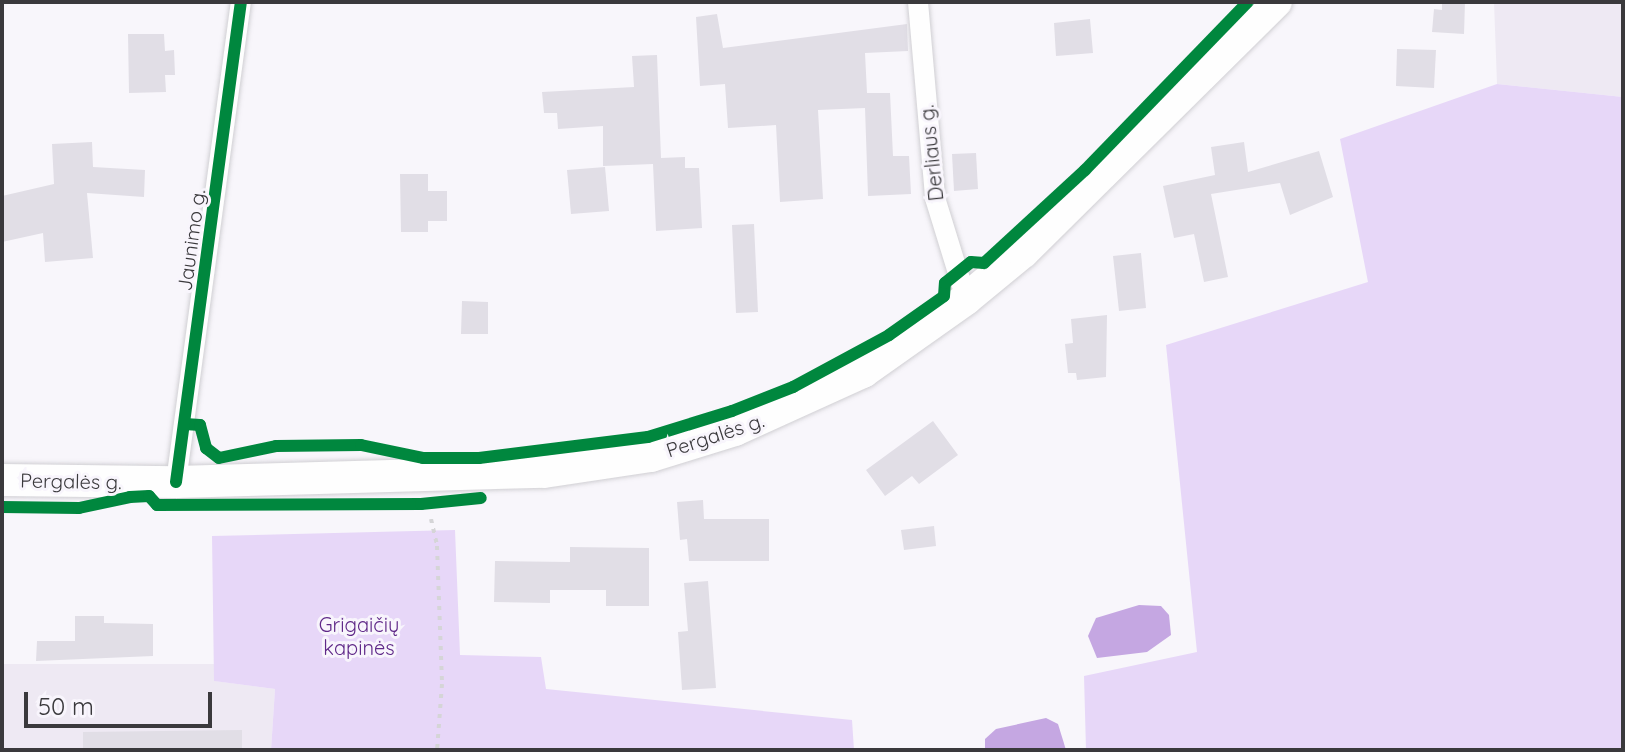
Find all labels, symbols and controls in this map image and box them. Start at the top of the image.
street label: Derliaus g. [914,104,948,202]
street label: Jaunimo g. [172,188,210,292]
street label: Pergalės g. [663,408,767,462]
street label: Pergalės g. [20,468,122,494]
park label: Grigaičių kapinės [319,612,399,659]
scale bar [28,676,216,726]
text: 50 m [38,691,94,721]

